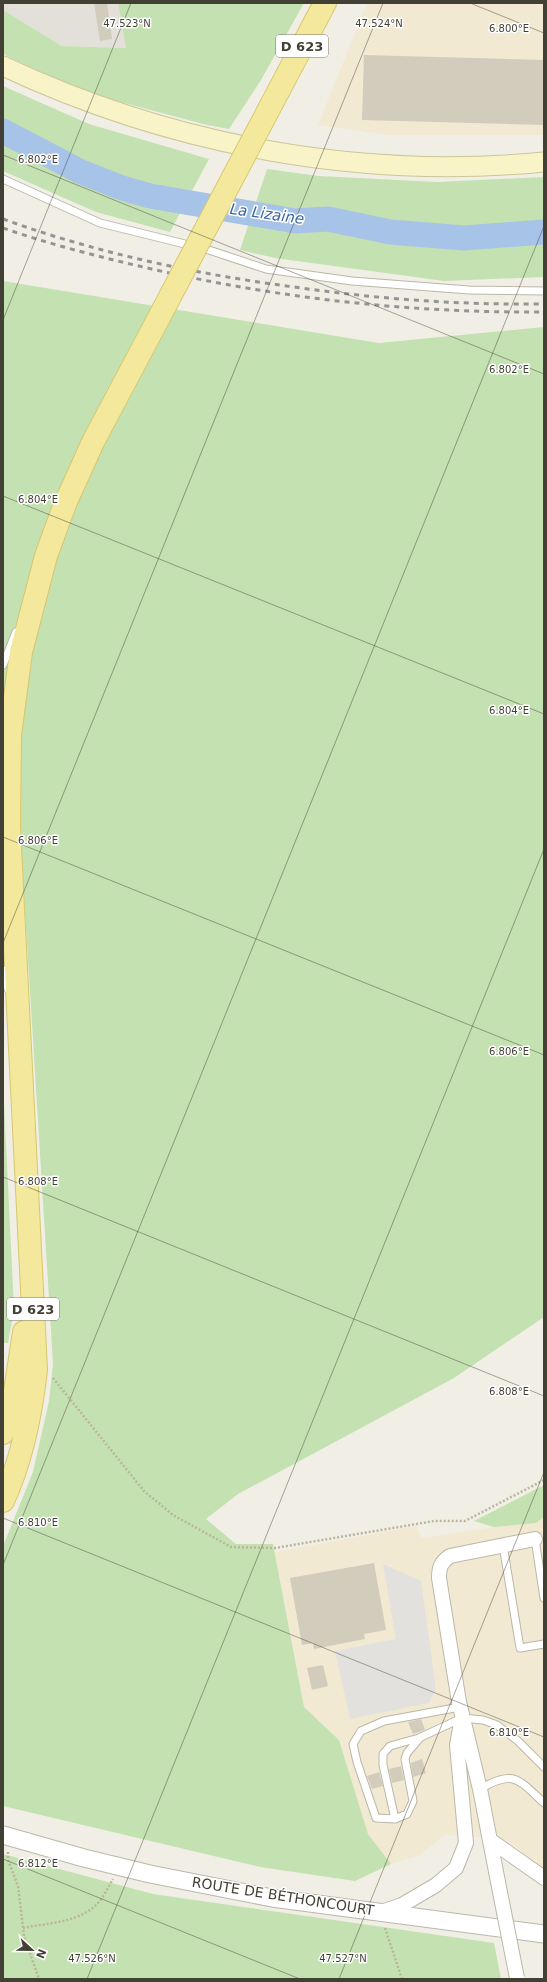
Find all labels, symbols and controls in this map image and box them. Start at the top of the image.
text: 47.523°N [103,18,151,29]
text: 47.524°N [355,18,403,29]
text: 6.800°E [489,23,529,34]
road number: D 623 [276,35,328,57]
text: 6.802°E [18,154,58,165]
water label: La Lizaine [229,200,305,228]
text: 6.802°E [489,364,529,375]
text: 6.804°E [18,494,58,505]
text: 6.804°E [489,705,529,716]
text: 6.806°E [18,835,58,846]
text: 6.806°E [489,1046,529,1057]
text: 6.808°E [18,1176,58,1187]
road number: D 623 [7,1298,59,1320]
text: 6.808°E [489,1386,529,1397]
text: 6.810°E [18,1517,58,1528]
text: 6.810°E [489,1727,529,1738]
text: 6.812°E [18,1858,58,1869]
street label: ROUTE DE BÉTHONCOURT [191,1874,376,1918]
north arrow [12,1930,52,1970]
text: N [33,1947,49,1960]
text: 47.526°N [68,1953,116,1964]
text: 47.527°N [319,1953,367,1964]

